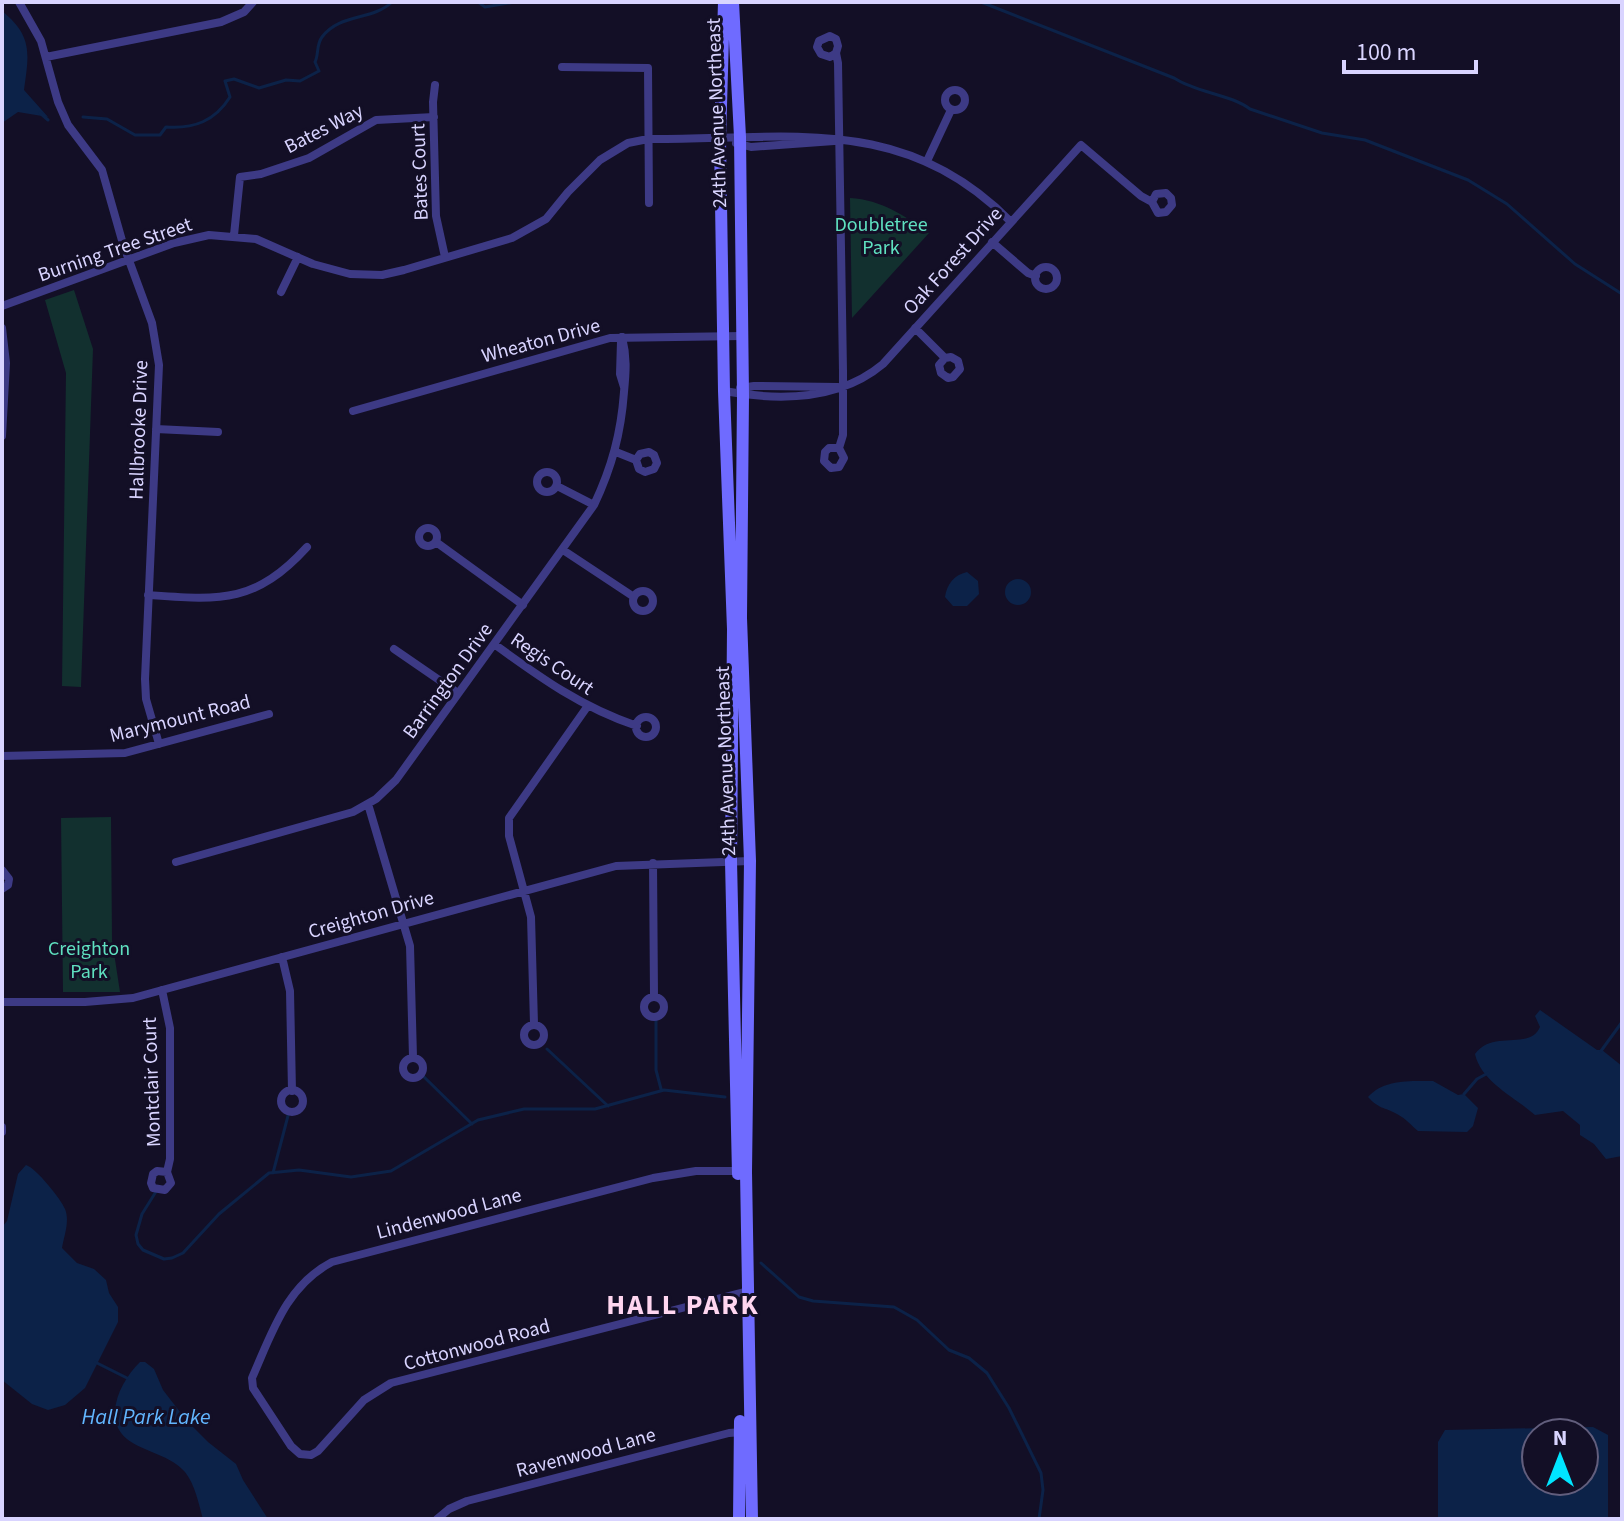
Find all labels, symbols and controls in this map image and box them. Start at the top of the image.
street label: 24th Avenue Northeast [700,17,734,208]
scale bar [1344,24,1476,74]
text: 100 m [1356,35,1416,70]
street label: Bates Way [280,97,369,161]
street label: Bates Court [404,123,436,221]
street label: Oak Forest Drive [897,201,1009,321]
street label: Burning Tree Street [34,210,196,289]
park label: Doubletree Park [834,211,928,262]
street label: Wheaton Drive [479,312,603,370]
street label: Hallbrooke Drive [123,360,155,500]
street label: Barrington Drive [396,617,500,745]
street label: Regis Court [505,626,599,702]
street label: 24th Avenue Northeast [709,665,743,856]
street label: Marymount Road [107,688,253,750]
street label: Creighton Drive [305,884,437,946]
park label: Creighton Park [48,935,130,986]
street label: Montclair Court [136,1016,168,1147]
street label: Lindenwood Lane [373,1181,525,1247]
district label: HALL PARK [606,1285,760,1325]
street label: Cottonwood Road [401,1312,553,1378]
water label: Hall Park Lake [81,1401,211,1433]
north arrow [1520,1417,1600,1497]
street label: Ravenwood Lane [513,1421,659,1485]
text: N [1553,1422,1567,1454]

